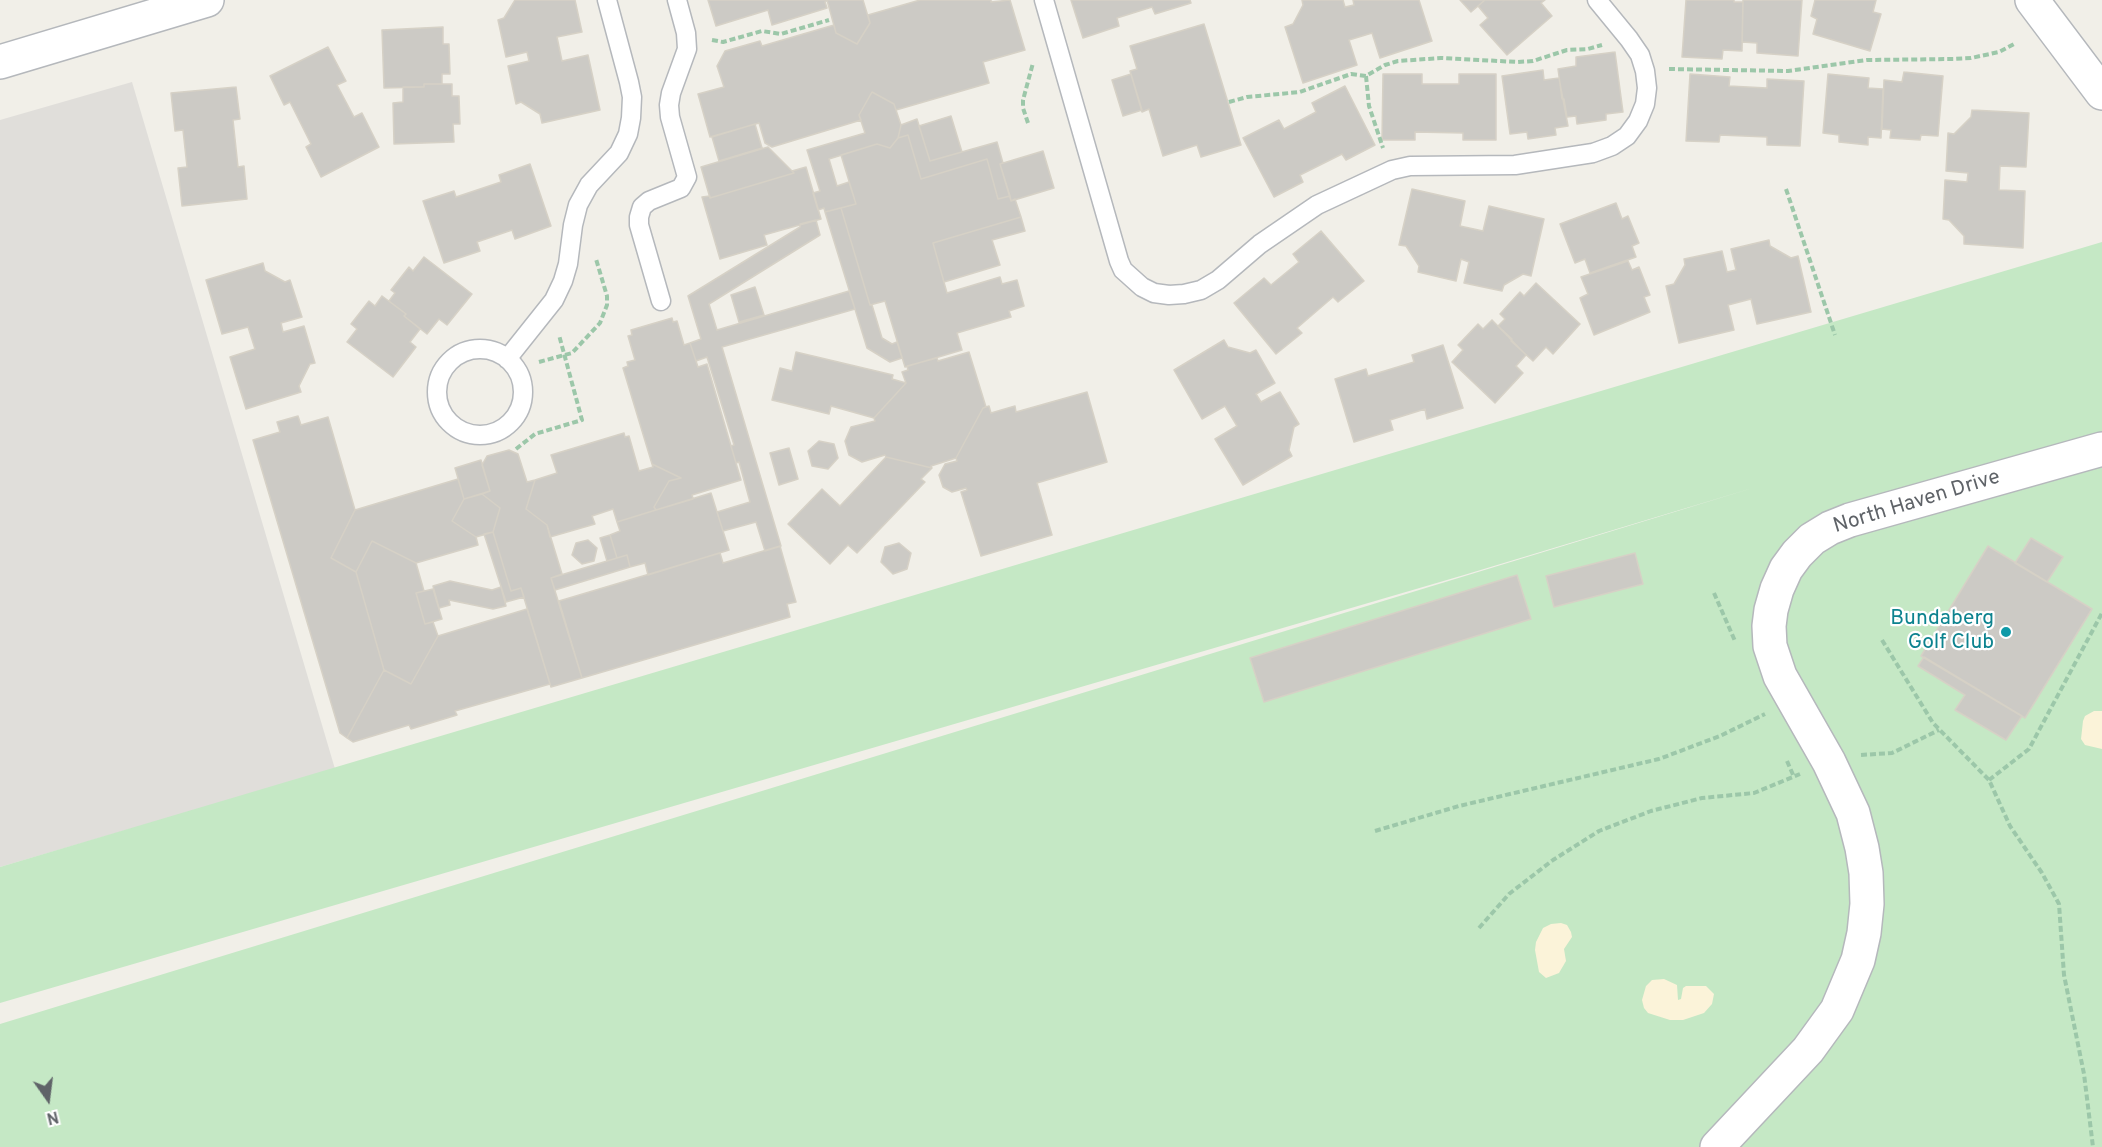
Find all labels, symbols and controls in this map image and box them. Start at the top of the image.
street label: North Haven Drive [1831,466,2003,540]
place label: Bundaberg Golf Club [1890,607,1994,657]
marker: Bundaberg Golf Club [1999,625,2013,639]
north arrow [18,1069,78,1129]
text: N [44,1105,60,1128]

